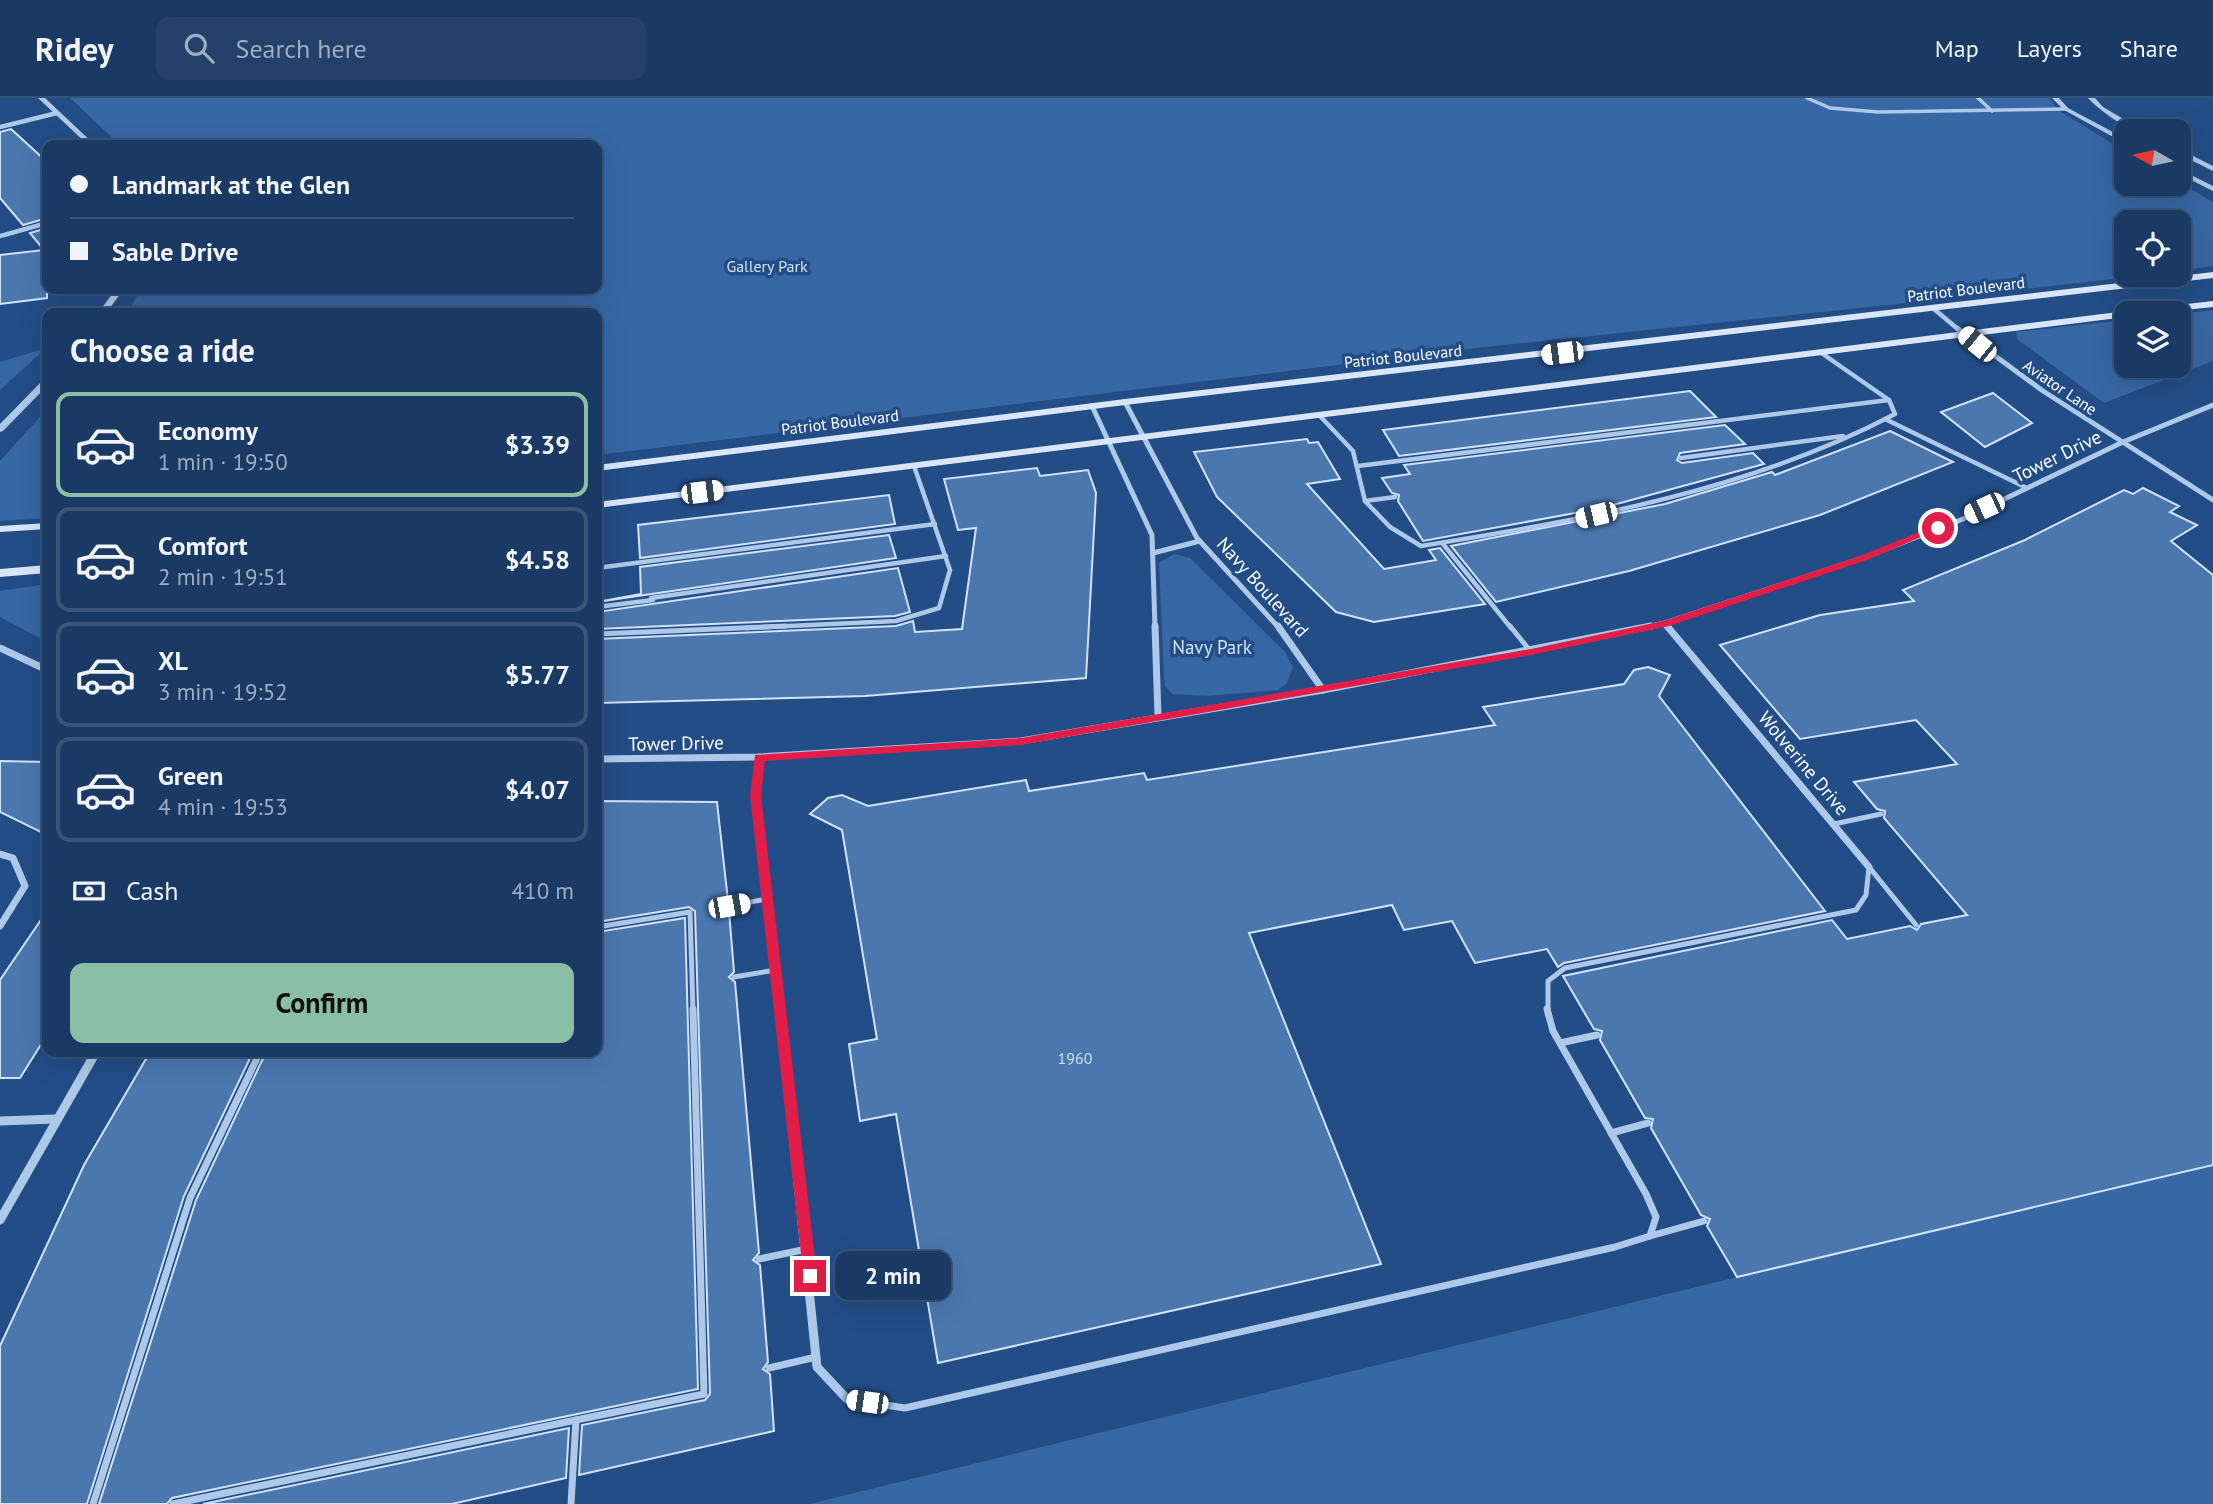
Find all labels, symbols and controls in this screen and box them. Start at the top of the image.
search box [156,17,646,80]
text: Ridey [35,27,114,70]
icon: search [180,29,218,67]
text: Search here [236,32,367,65]
text: Map [1935,33,1979,64]
text: Layers [2017,33,2082,64]
text: Share [2120,33,2178,64]
north arrow [2114,119,2191,196]
map controls [2114,119,2191,378]
text: Landmark at the Glen [112,168,350,201]
button: locate [2114,210,2191,287]
text: Sable Drive [112,235,238,268]
park label: Gallery Park [726,256,808,276]
street label: Patriot Boulevard [1906,272,2026,306]
button: layers [2114,301,2191,378]
car [1955,323,2000,365]
text: Choose a ride [70,329,255,371]
street label: Patriot Boulevard [1343,340,1463,372]
car [1540,340,1585,366]
street label: Aviator Lane [2019,355,2101,419]
street label: Patriot Boulevard [780,405,900,439]
icon: car [74,413,137,476]
text: Economy [158,414,258,447]
street label: Tower Drive [2009,424,2105,488]
text: $3.39 [505,428,570,461]
text: 1 min · 19:50 [158,447,288,476]
car [680,479,725,505]
car [1961,490,2008,526]
car [1574,500,1619,530]
route start [1922,512,1954,544]
icon: car [74,528,137,591]
text: Comfort [158,529,248,562]
street label: Navy Boulevard [1212,532,1314,642]
text: $4.58 [505,543,570,576]
text: 2 min · 19:51 [158,562,288,591]
park label: Navy Park [1172,635,1252,659]
icon: car [74,643,137,706]
text: XL [158,644,188,677]
text: $5.77 [505,658,570,691]
text: 3 min · 19:52 [158,677,288,706]
street label: Wolverine Drive [1753,706,1855,820]
street label: Tower Drive [628,730,724,756]
icon: car [74,758,137,821]
text: Green [158,759,223,792]
text: $4.07 [505,773,570,806]
text: 4 min · 19:53 [158,792,288,821]
icon: cash [70,872,108,910]
text: Cash [126,874,178,907]
text: 410 m [512,876,574,905]
car [707,892,752,920]
button: Confirm [70,963,574,1043]
house number: 1960 [1058,1048,1093,1068]
callout: 2 min [834,1252,950,1300]
route end [794,1260,826,1292]
text: 2 min [865,1261,921,1290]
car [845,1389,890,1415]

